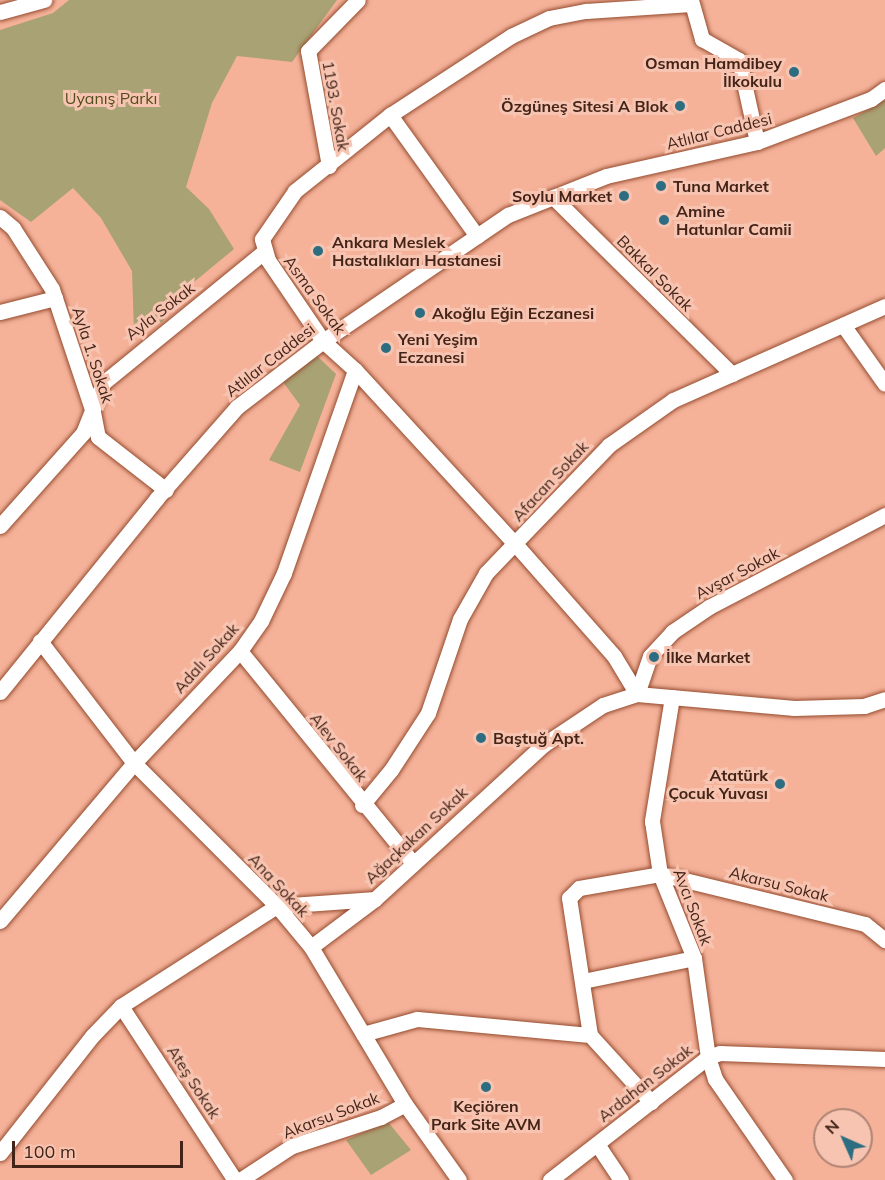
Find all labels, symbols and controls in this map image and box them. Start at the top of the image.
place label: Osman Hamdibey İlkokulu [645,53,782,91]
street label: 1193. Sokak [319,59,353,153]
marker: Osman Hamdibey İlkokulu [787,65,801,79]
park label: Uyanış Parkı [65,88,157,108]
place label: Özgüneş Sitesi A Blok [501,96,668,116]
marker: Özgüneş Sitesi A Blok [673,99,687,113]
street label: Atlılar Caddesi [664,109,774,153]
place label: Tuna Market [673,176,769,196]
marker: Tuna Market [654,179,668,193]
place label: Soylu Market [512,186,612,206]
marker: Soylu Market [617,189,631,203]
place label: Amine Hatunlar Camii [676,201,792,239]
marker: Amine Hatunlar Camii [657,213,671,227]
street label: Bakkal Sokak [613,231,697,315]
place label: Ankara Meslek Hastalıkları Hastanesi [332,232,501,270]
marker: Ankara Meslek Hastalıkları Hastanesi [309,242,327,260]
street label: Asma Sokak [280,252,350,338]
street label: Ayla Sokak [122,278,198,344]
place label: Akoğlu Eğin Eczanesi [432,303,594,323]
street label: Ayla 1. Sokak [68,305,118,405]
marker: Akoğlu Eğin Eczanesi [413,306,427,320]
street label: Atlılar Caddesi [221,319,319,401]
place label: Yeni Yeşim Eczanesi [398,329,478,367]
marker: Yeni Yeşim Eczanesi [379,341,393,355]
street label: Afacan Sokak [508,437,592,525]
street label: Avşar Sokak [692,543,782,603]
street label: Adalı Sokak [169,619,243,697]
place label: İlke Market [666,647,750,667]
marker: İlke Market [647,650,661,664]
street label: Alev Sokak [306,709,372,785]
place label: Baştuğ Apt. [493,728,584,748]
marker: Baştuğ Apt. [474,731,488,745]
place label: Atatürk Çocuk Yuvası [668,765,768,803]
marker: Atatürk Çocuk Yuvası [773,777,787,791]
street label: Ağaçkakan Sokak [361,783,471,887]
street label: Ana Sokak [245,849,313,921]
street label: Akarsu Sokak [727,862,831,906]
street label: Avcı Sokak [670,866,716,948]
street label: Ardahan Sokak [594,1040,696,1126]
street label: Ateş Sokak [163,1042,225,1122]
marker: Keçiören Park Site AVM [479,1080,493,1094]
street label: Akarsu Sokak [280,1088,382,1142]
place label: Keçiören Park Site AVM [431,1096,541,1134]
north arrow [813,1108,873,1168]
text: N [820,1115,843,1138]
scale bar [15,1129,186,1167]
text: 100 m [23,1140,76,1163]

